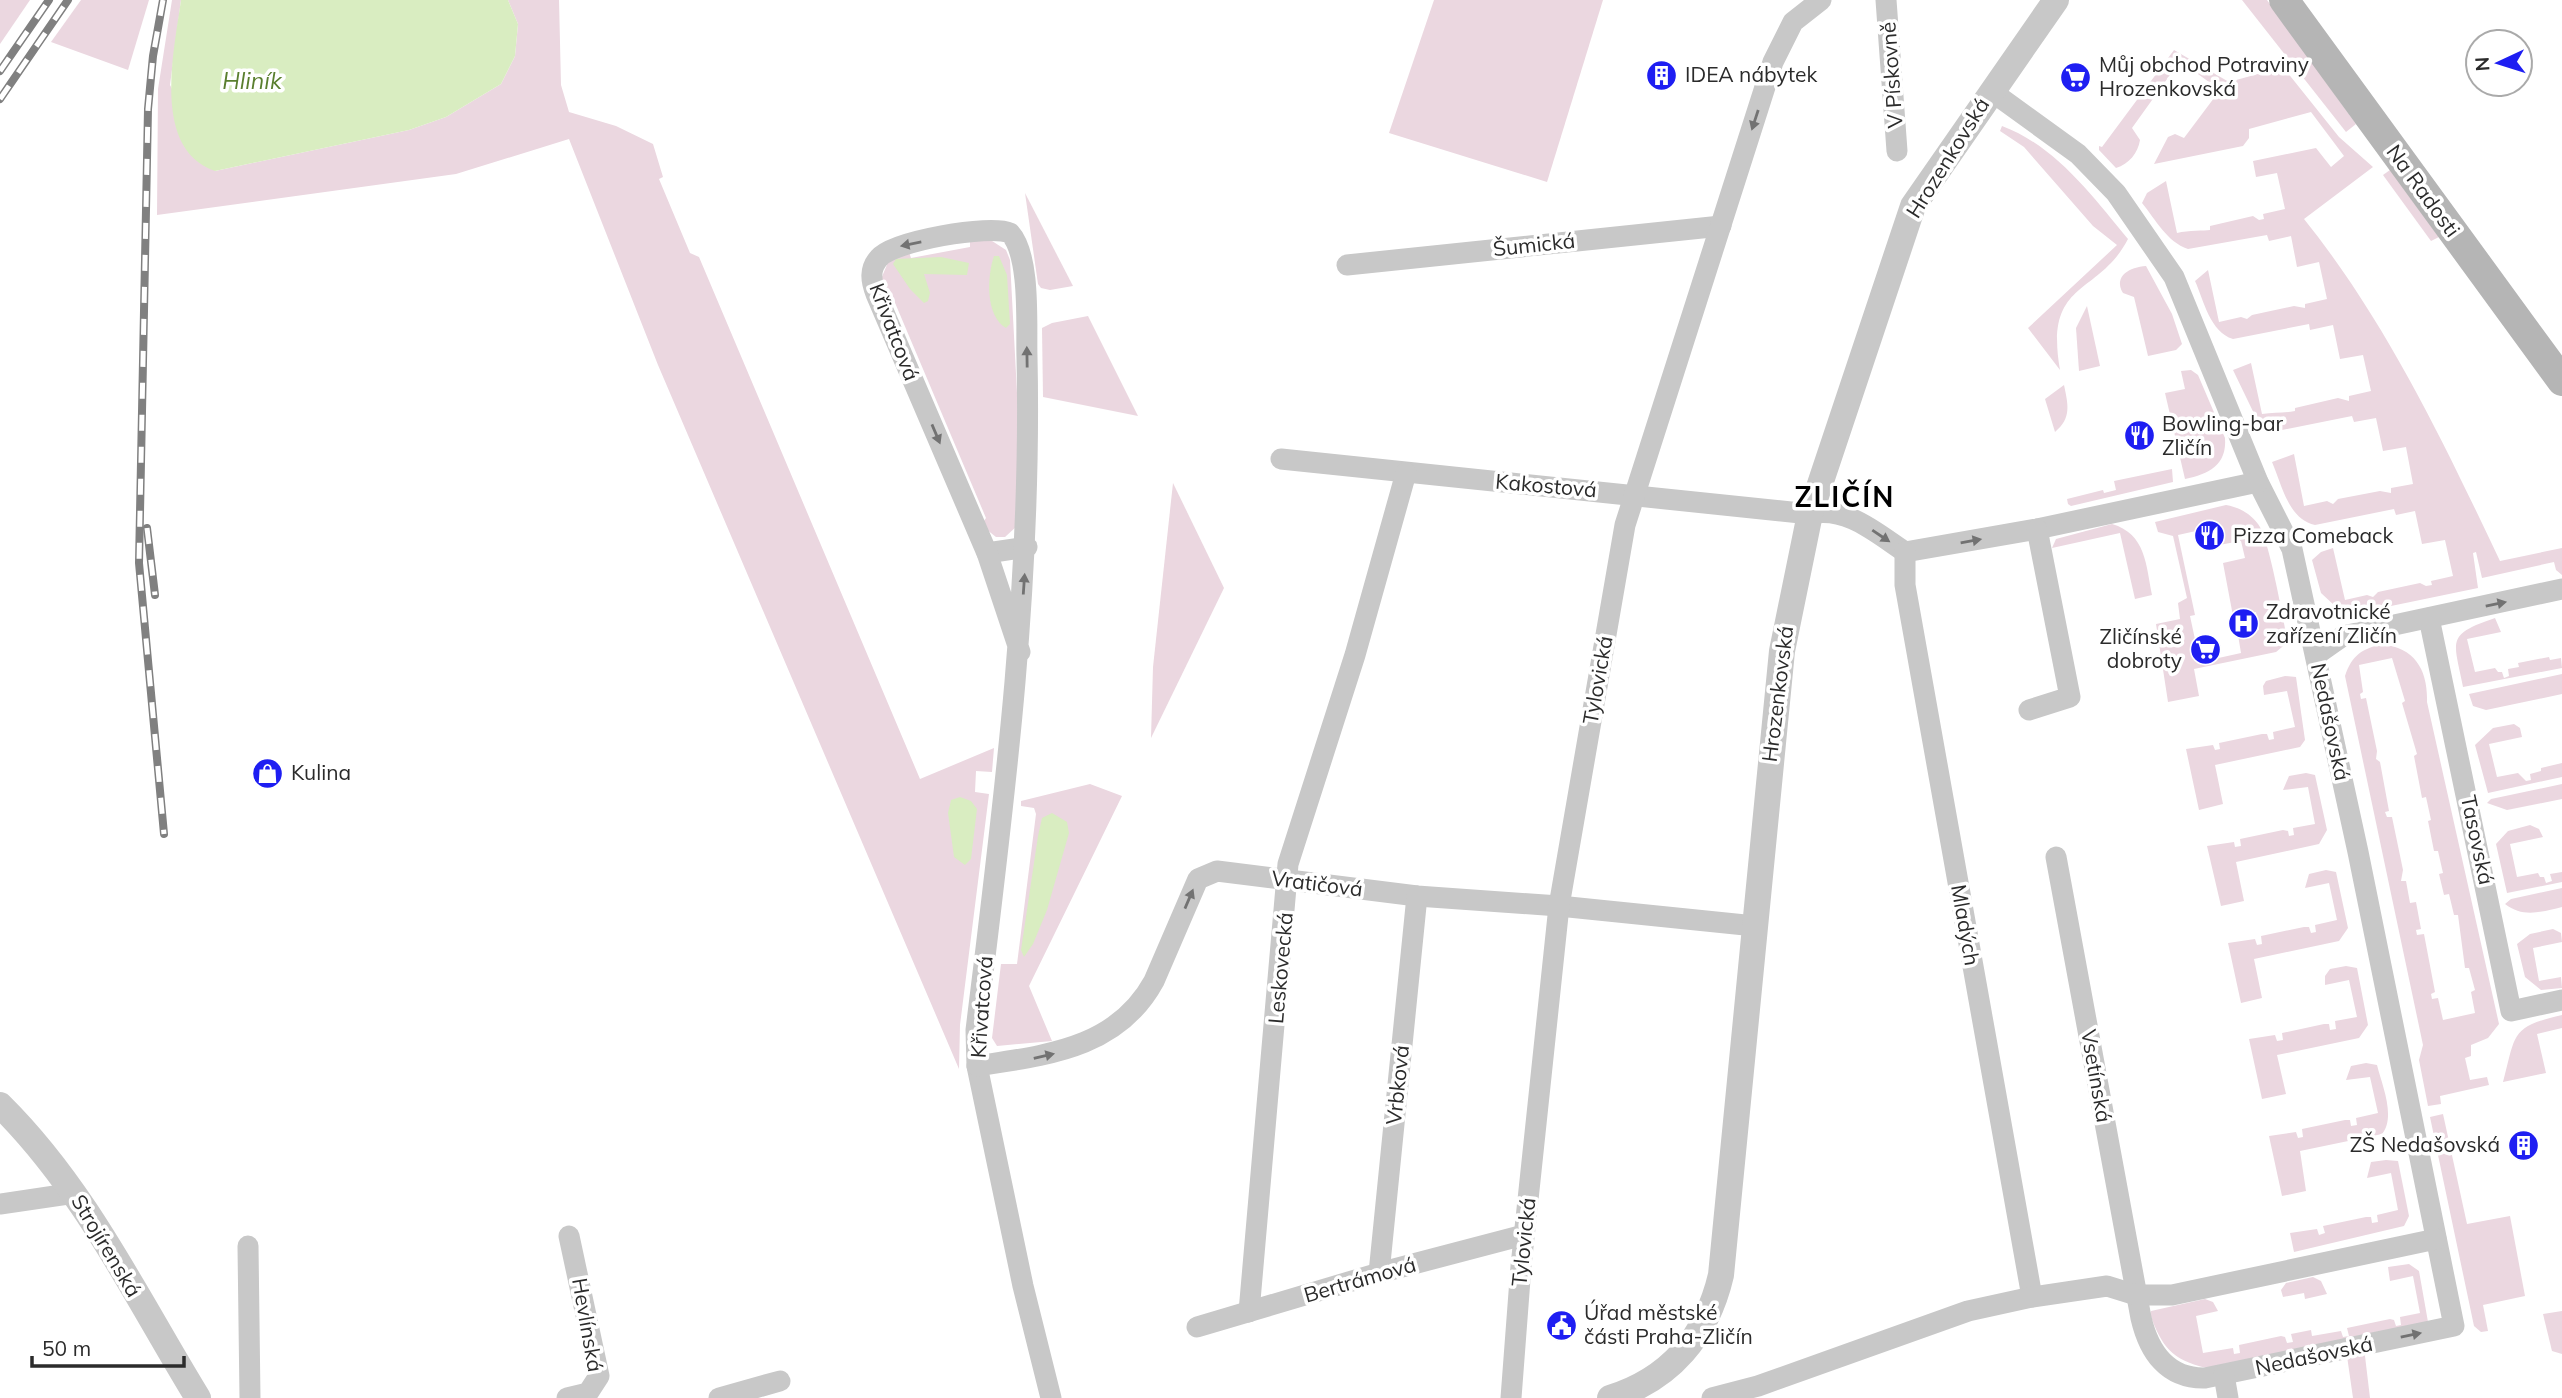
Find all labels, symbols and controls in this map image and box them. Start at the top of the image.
street label: V Pískovně [1874,21,1908,129]
north arrow [2464,28,2534,98]
place label: Můj obchod Potraviny Hrozenkovská [2099,51,2309,101]
text: N [2470,56,2495,72]
building icon: IDEA nábytek [1645,58,1679,92]
supermarket icon: Můj obchod Potraviny Hrozenkovská [2059,60,2093,94]
place label: IDEA nábytek [1685,61,1817,87]
water label: Hliník [222,66,283,95]
street label: Hrozenkovská [1900,92,1994,222]
one-way arrow [1749,110,1759,131]
street label: Na Radosti [2382,139,2466,242]
street label: Šumická [1492,227,1576,261]
one-way arrow [900,238,922,249]
street label: Křivatcová [864,279,925,384]
one-way arrow [1021,345,1033,367]
place label: Bowling-bar Zličín [2162,410,2284,460]
restaurant icon: Bowling-bar Zličín [2122,419,2156,453]
one-way arrow [931,424,942,445]
street label: Kakostová [1494,468,1598,502]
district label: ZLIČÍN [1795,479,1895,514]
restaurant icon: Pizza Comeback [2193,519,2227,553]
place label: Pizza Comeback [2233,522,2394,548]
one-way arrow [1872,529,1890,543]
one-way arrow [1960,535,1982,546]
one-way arrow [1019,573,1030,595]
place label: Zdravotnické zařízení Zličín [2266,598,2397,648]
one-way arrow [2485,598,2507,609]
hospital icon: Zdravotnické zařízení Zličín [2226,607,2260,641]
place label: Zličínské dobroty [2099,623,2182,673]
street label: Hrozenkovská [1756,624,1798,763]
supermarket icon: Zličínské dobroty [2188,632,2222,666]
street label: Tylovická [1576,634,1618,726]
street label: Nedašovská [2306,661,2356,783]
shop icon: Kulina [251,756,285,790]
place label: Kulina [291,759,351,785]
street label: Tasovská [2456,793,2500,887]
street label: Vratičová [1270,865,1364,901]
street label: Mladých [1946,882,1986,967]
one-way arrow [1183,889,1195,909]
street label: Leskovecká [1262,911,1298,1025]
street label: Křivatcová [964,955,998,1059]
street label: Vsetínská [2076,1027,2118,1124]
street label: Vrbková [1380,1044,1414,1126]
one-way arrow [1033,1050,1055,1061]
building icon: ZŠ Nedašovská [2506,1128,2540,1162]
place label: ZŠ Nedašovská [2350,1131,2500,1157]
street label: Strojírenská [66,1190,148,1301]
street label: Tylovická [1505,1196,1541,1288]
street label: Bertrámová [1301,1251,1419,1307]
street label: Hevlínská [567,1276,609,1374]
place label: Úřad městské části Praha-Zličín [1584,1299,1753,1349]
public building icon: Úřad městské části Praha-Zličín [1544,1308,1578,1342]
scale bar [32,1324,184,1368]
one-way arrow [2400,1329,2422,1340]
street label: Nedašovská [2253,1330,2375,1380]
text: 50 m [42,1335,91,1361]

